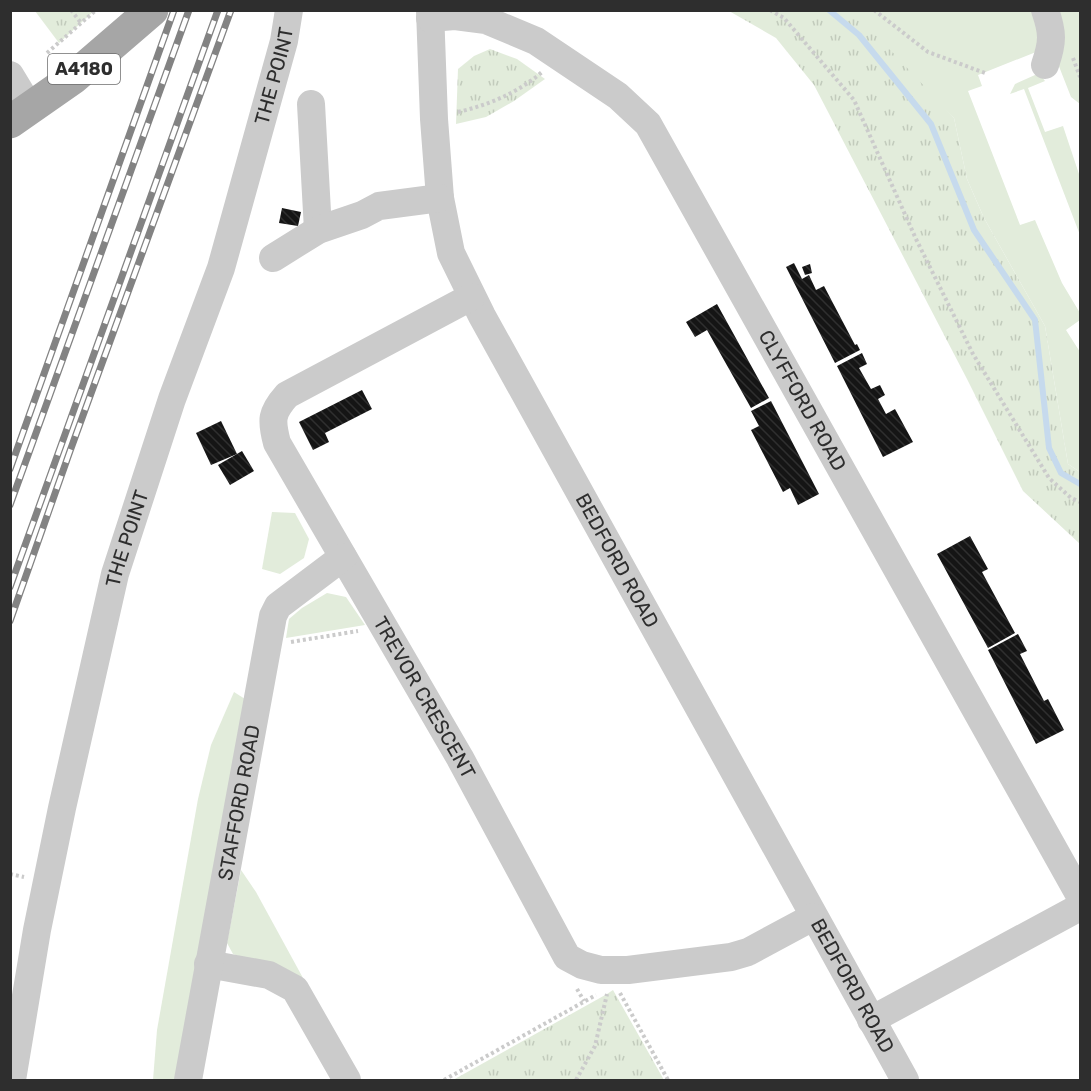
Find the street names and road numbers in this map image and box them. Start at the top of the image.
street label: THE POINT [249,25,298,127]
road number: A4180 [48,54,120,84]
street label: CLYFFORD ROAD [754,326,852,475]
street label: THE POINT [100,487,154,589]
street label: BEDFORD ROAD [571,489,664,632]
street label: TREVOR CRESCENT [368,612,481,783]
street label: STAFFORD ROAD [213,723,265,882]
street label: BEDFORD ROAD [806,914,900,1057]

